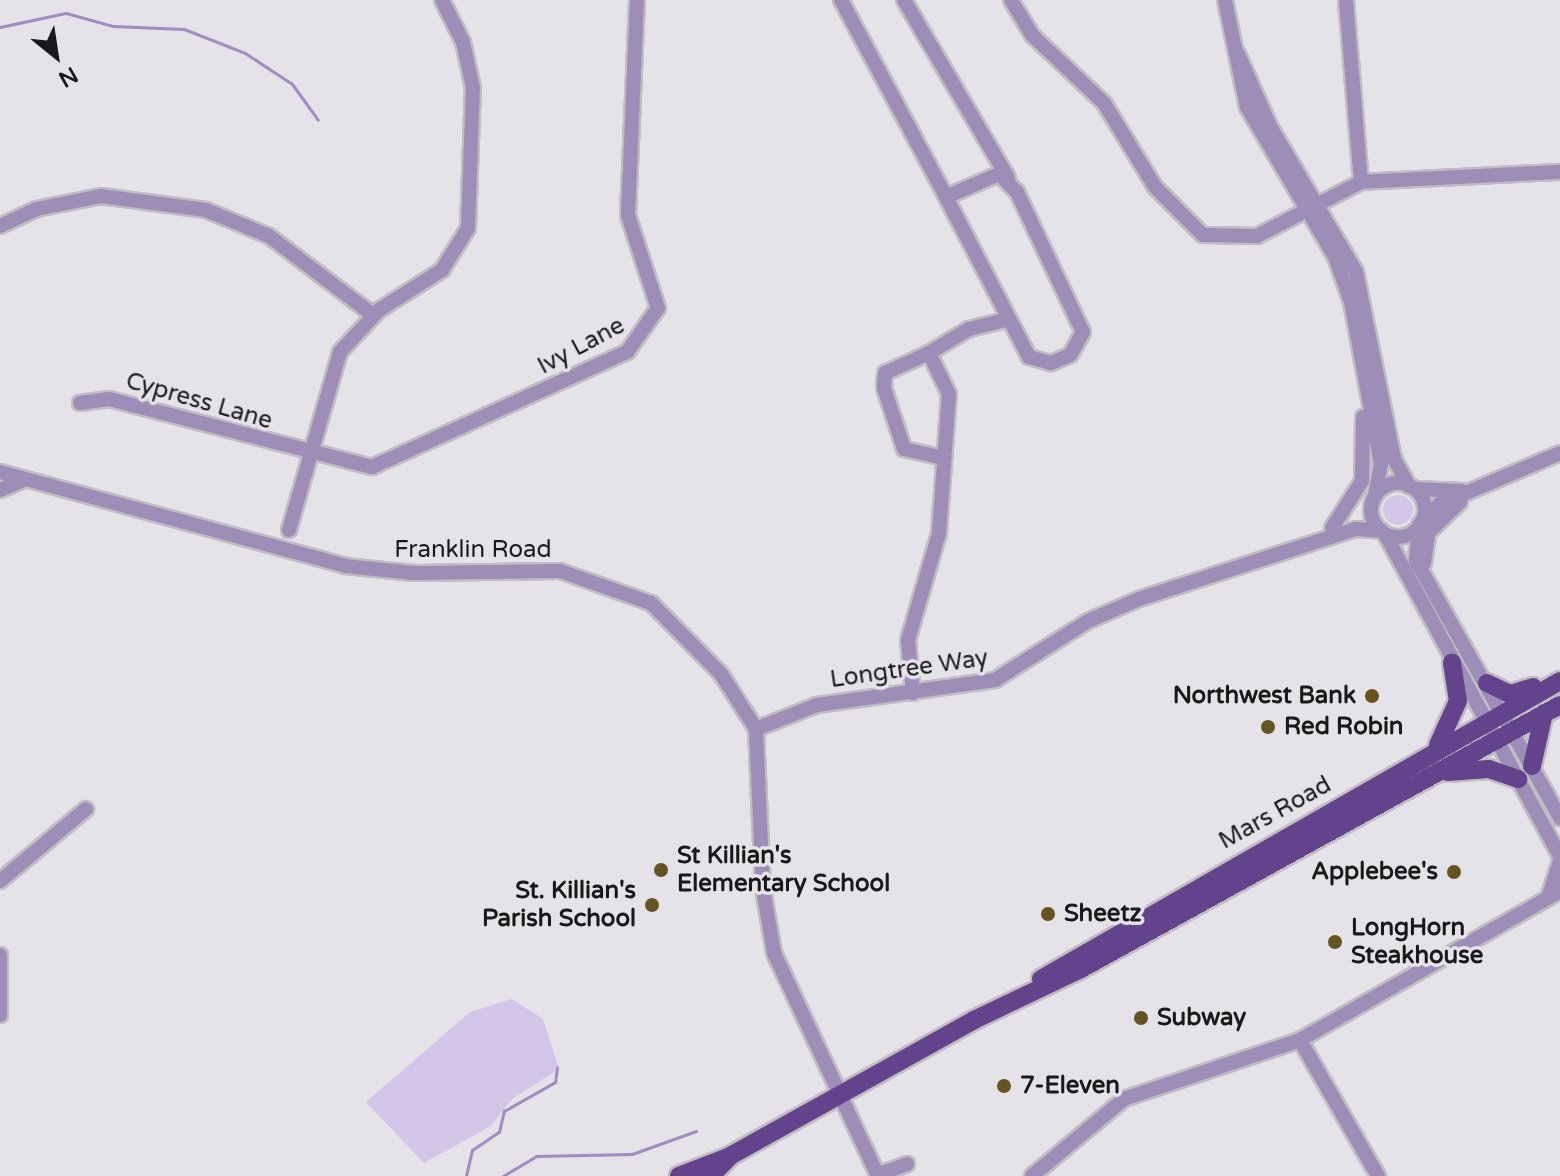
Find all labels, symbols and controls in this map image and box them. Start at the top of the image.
north arrow [16,16,96,96]
text: N [54,61,82,92]
street label: Ivy Lane [533,311,629,381]
street label: Cypress Lane [123,366,275,436]
street label: Franklin Road [394,536,552,564]
street label: Longtree Way [828,644,990,694]
place label: Northwest Bank [1173,682,1356,710]
marker: Northwest Bank [1363,687,1381,705]
place label: Red Robin [1284,713,1403,741]
marker: Red Robin [1259,718,1277,736]
street label: Mars Road [1214,770,1336,856]
place label: St Killian's Elementary School [677,842,890,898]
place label: Applebee's [1311,858,1438,886]
marker: St Killian's Elementary School [652,861,670,879]
marker: Applebee's [1445,863,1463,881]
place label: St. Killian's Parish School [482,877,636,933]
marker: St. Killian's Parish School [643,896,661,914]
place label: Sheetz [1064,900,1141,928]
marker: Sheetz [1039,905,1057,923]
place label: LongHorn Steakhouse [1351,914,1483,970]
marker: LongHorn Steakhouse [1326,933,1344,951]
place label: Subway [1157,1004,1246,1032]
marker: Subway [1132,1009,1150,1027]
place label: 7-Eleven [1020,1072,1120,1100]
marker: 7-Eleven [995,1077,1013,1095]

